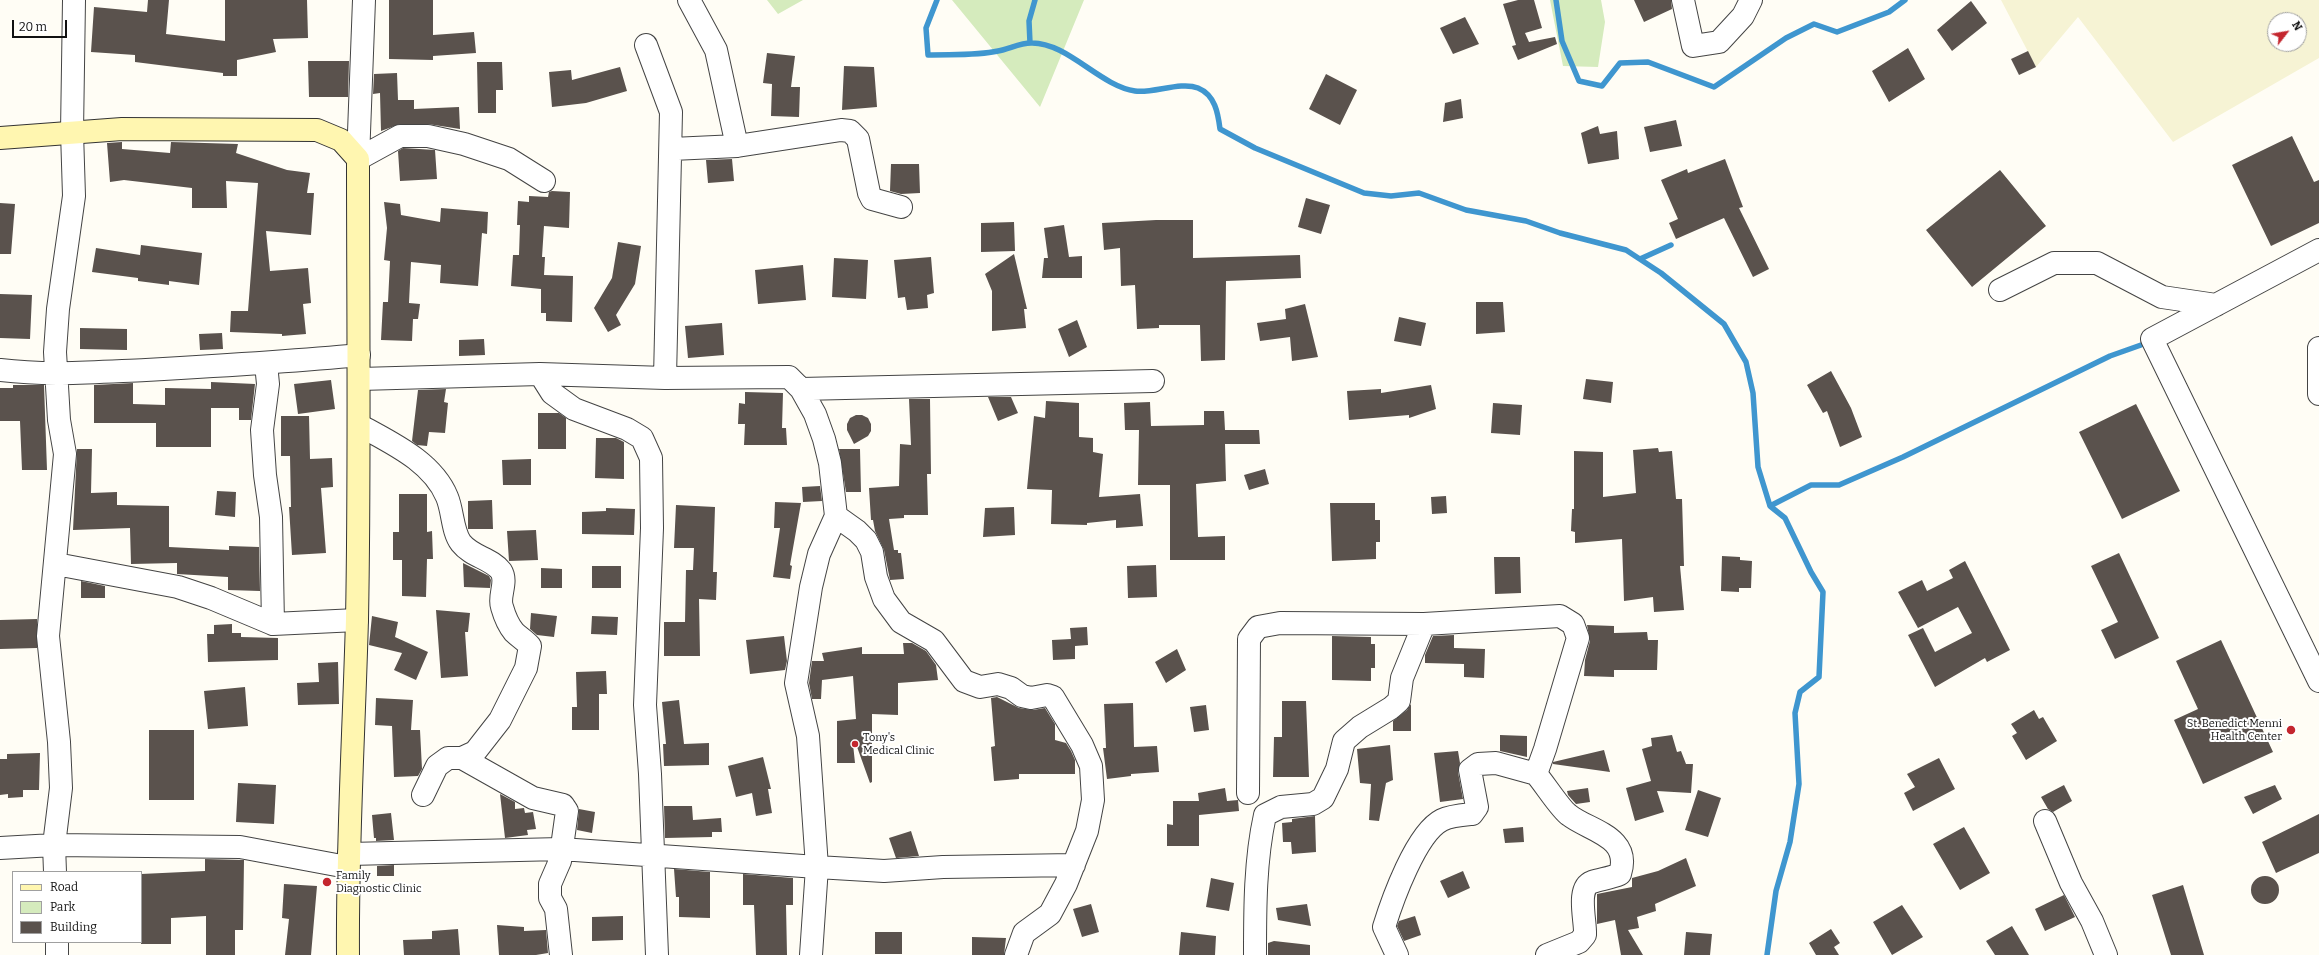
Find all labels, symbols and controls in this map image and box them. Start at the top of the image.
scale bar [14,12,69,38]
north arrow [2267,12,2307,52]
text: N [2289,19,2305,33]
text: 20 m [19,20,47,34]
place label: St. Benedict Menni Health Center [2187,717,2282,743]
marker: St. Benedict Menni Health Center [2285,724,2297,736]
place label: Tony's Medical Clinic [863,731,934,757]
marker: Tony's Medical Clinic [850,739,860,749]
place label: Family Diagnostic Clinic [336,869,422,895]
legend [12,871,142,943]
marker: Family Diagnostic Clinic [321,876,333,888]
text: Road [50,880,78,894]
text: Park [50,900,75,914]
text: Building [50,920,97,934]

